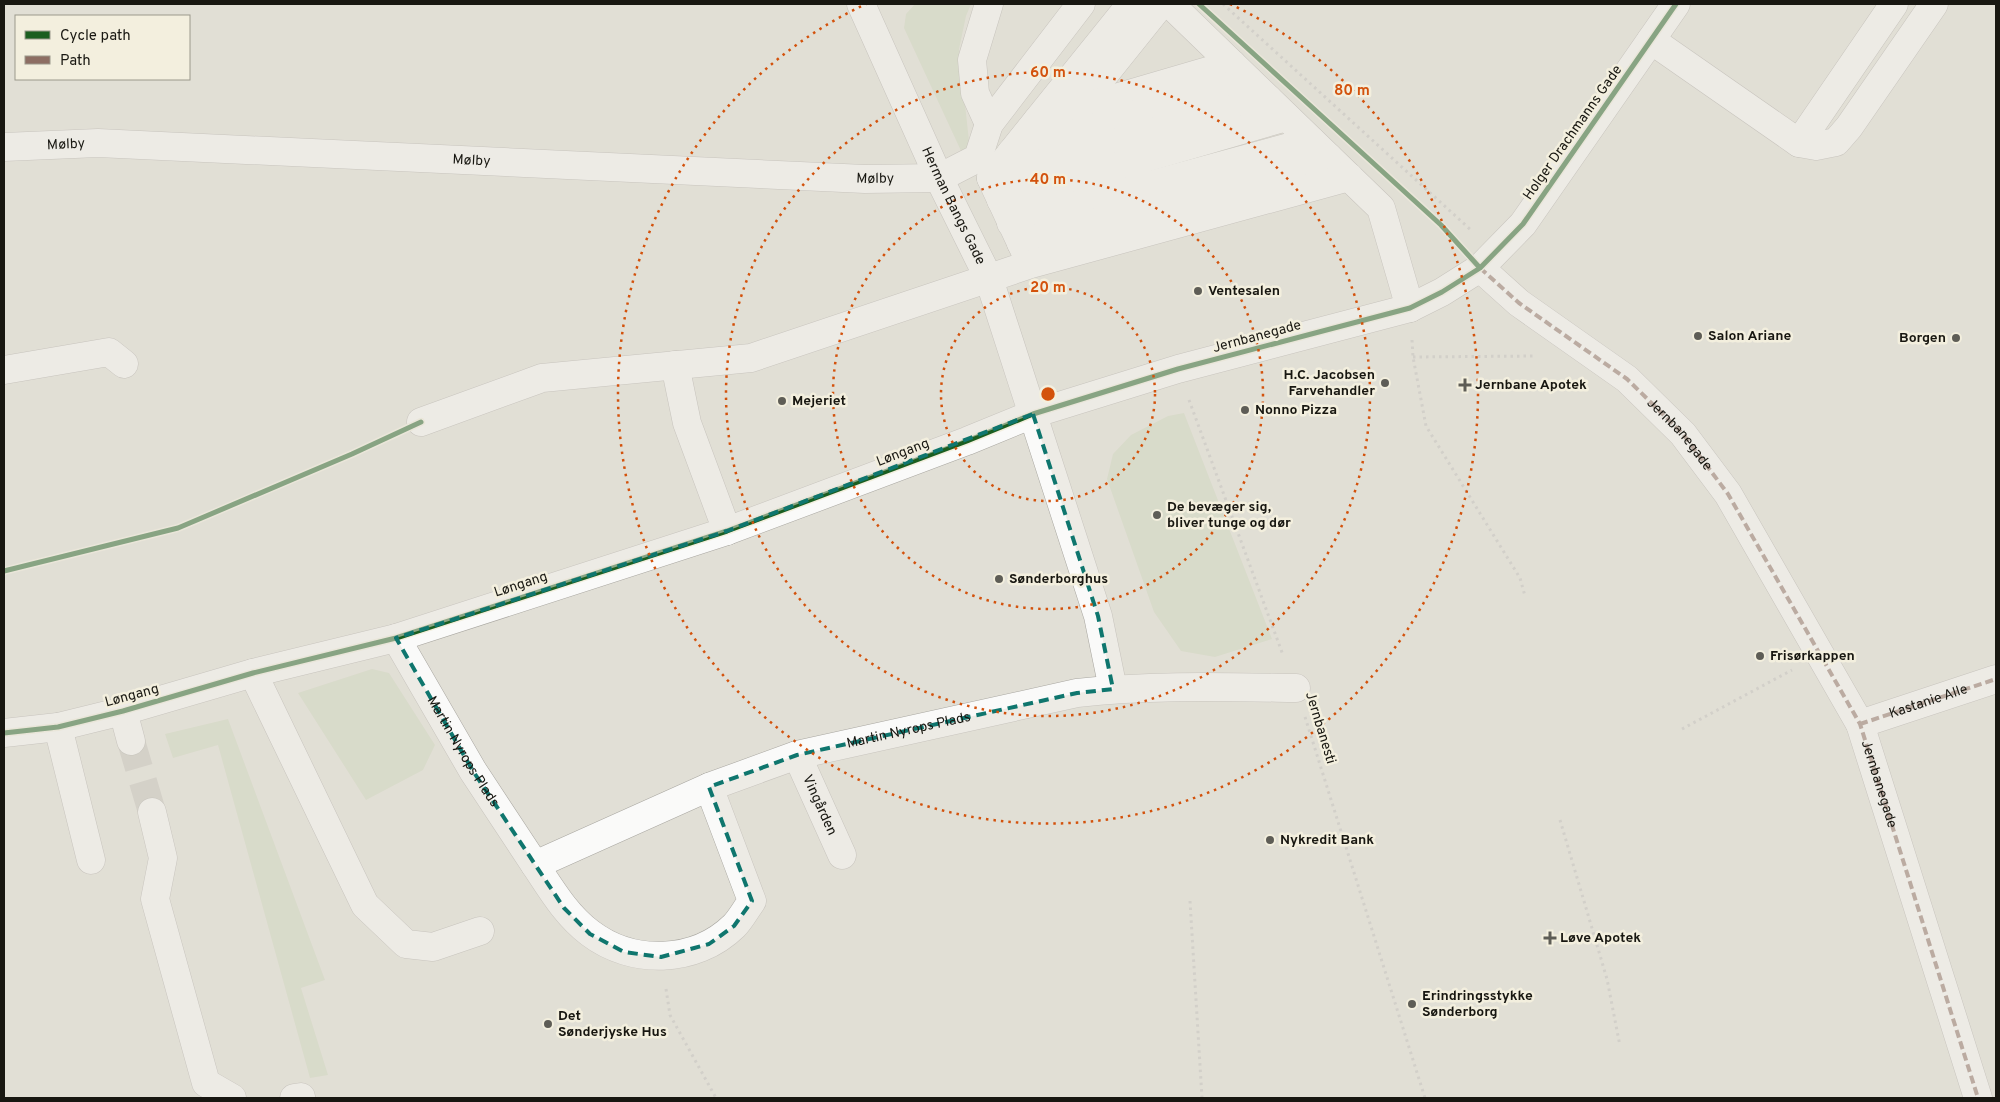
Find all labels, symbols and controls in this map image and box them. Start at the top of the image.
legend [15,15,190,80]
text: Cycle path [60,27,131,46]
text: Path [60,52,91,71]
street label: Holger Drachmanns Gade [1520,62,1626,204]
text: 60 m [1030,64,1066,83]
text: 80 m [1334,82,1370,101]
street label: Mølby [47,135,85,154]
street label: Herman Bangs Gade [918,144,989,268]
street label: Mølby [452,151,491,170]
street label: Mølby [856,170,894,188]
text: 40 m [1030,171,1066,190]
text: 20 m [1030,279,1066,298]
place label: Ventesalen [1208,283,1280,300]
marker: Ventesalen [1192,285,1204,297]
street label: Jernbanegade [1211,317,1303,357]
place label: Salon Ariane [1708,328,1791,345]
marker: Salon Ariane [1692,330,1704,342]
place label: Borgen [1899,330,1946,347]
marker: Borgen [1950,332,1962,344]
place label: H.C. Jacobsen Farvehandler [1284,367,1375,400]
marker: H.C. Jacobsen Farvehandler [1379,377,1391,389]
place label: Jernbane Apotek [1475,377,1587,394]
marker: Jernbane Apotek [1459,379,1471,391]
centre of rings [1039,385,1057,403]
place label: Mejeriet [792,393,846,410]
marker: Mejeriet [776,395,788,407]
street label: Jernbanegade [1643,395,1716,474]
place label: Nonno Pizza [1255,402,1337,419]
marker: Nonno Pizza [1239,404,1251,416]
street label: Løngang [874,435,932,471]
place label: De bevæger sig, bliver tunge og dør [1167,499,1291,532]
marker: De bevæger sig, bliver tunge og dør [1151,509,1163,521]
street label: Løngang [492,568,550,602]
place label: Sønderborghus [1009,571,1108,588]
marker: Sønderborghus [993,573,1005,585]
place label: Frisørkappen [1770,648,1855,665]
marker: Frisørkappen [1754,650,1766,662]
street label: Kastanie Alle [1887,680,1970,722]
street label: Løngang [103,681,161,711]
street label: Jernbanesti [1301,690,1339,766]
street label: Martin Nyrops Plads [423,693,503,810]
street label: Martin Nyrops Plads [845,708,972,752]
street label: Jernbanegade [1857,738,1901,830]
street label: Vingården [799,772,841,838]
place label: Nykredit Bank [1280,832,1374,849]
marker: Nykredit Bank [1264,834,1276,846]
place label: Løve Apotek [1560,930,1641,947]
marker: Løve Apotek [1544,932,1556,944]
place label: Erindringsstykke Sønderborg [1422,988,1533,1021]
marker: Erindringsstykke Sønderborg [1406,998,1418,1010]
place label: Det Sønderjyske Hus [558,1008,667,1041]
marker: Det Sønderjyske Hus [542,1018,554,1030]

